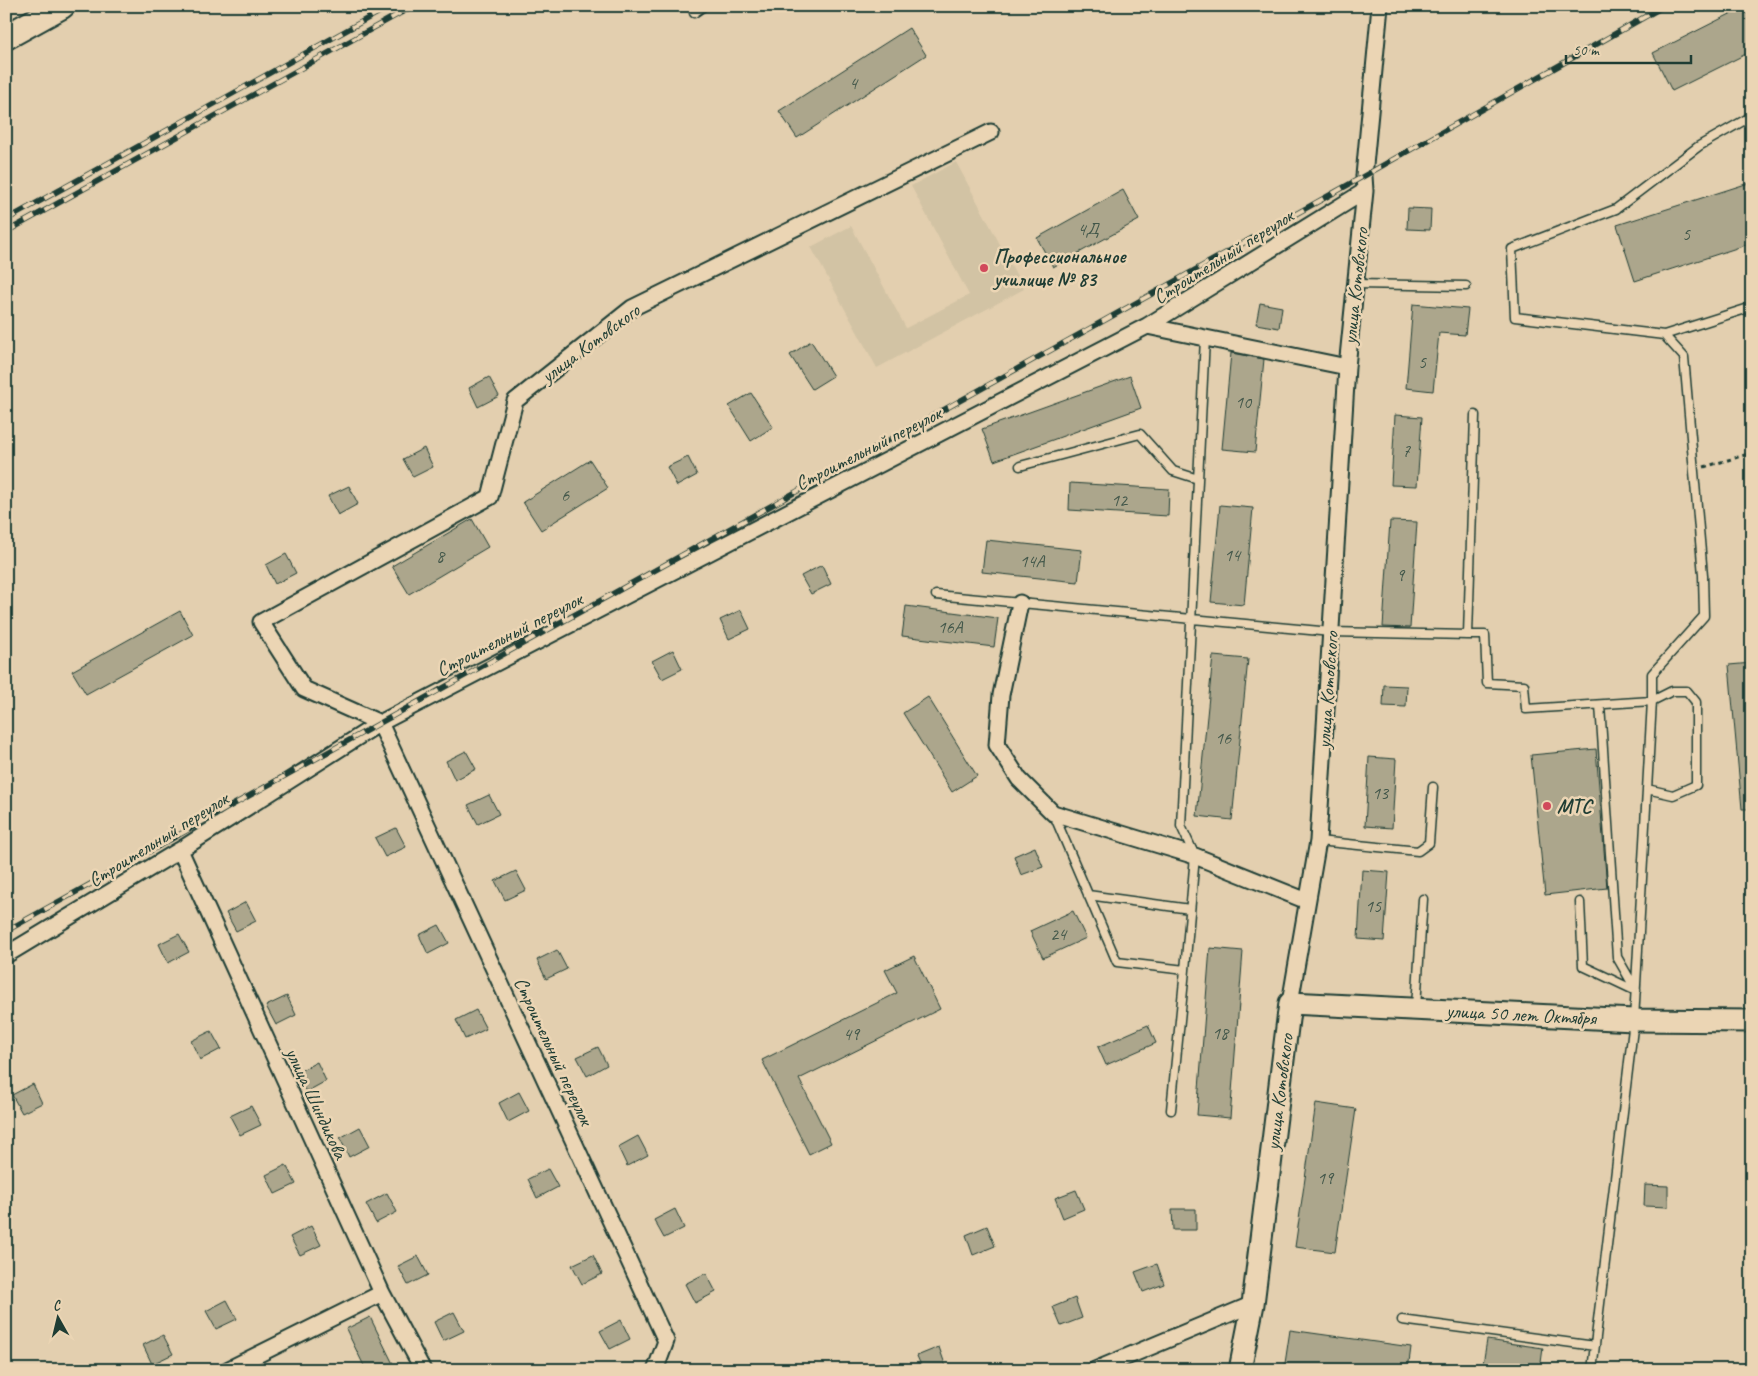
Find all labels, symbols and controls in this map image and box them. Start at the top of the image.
scale bar [1566,32,1690,64]
text: 50 m [1573,41,1600,60]
house number: 4 [849,72,859,94]
street label: Строительный переулок [1148,202,1299,310]
house number: 4Д [1077,218,1101,240]
house number: 5 [1682,223,1691,245]
street label: улица Котовского [1337,226,1374,347]
place label: Профессиональное училище № 83 [992,244,1127,292]
marker: Профессиональное училище № 83 [978,262,990,274]
street label: улица Котовского [535,298,645,389]
house number: 5 [1418,351,1427,373]
house number: 10 [1235,391,1253,413]
street label: Строительный переулок [791,400,947,496]
house number: 7 [1402,440,1411,462]
house number: 6 [561,484,570,506]
house number: 12 [1111,489,1129,511]
house number: 14 [1224,544,1242,566]
house number: 8 [436,545,446,567]
house number: 14А [1019,550,1046,572]
house number: 9 [1396,564,1406,586]
street label: Строительный переулок [432,586,588,682]
house number: 16А [937,616,964,638]
street label: улица Котовского [1311,630,1344,750]
house number: 16 [1215,727,1232,749]
house number: 13 [1372,782,1390,804]
street label: Строительный переулок [83,785,234,893]
place label: МТС [1557,794,1594,819]
marker: МТС [1541,800,1553,812]
house number: 15 [1365,895,1382,917]
house number: 24 [1050,923,1068,945]
street label: Строительный переулок [508,973,600,1131]
street label: улица 50 лет Октября [1444,998,1599,1031]
house number: 18 [1212,1022,1230,1044]
house number: 49 [843,1023,861,1045]
street label: улица Котовского [1260,1031,1299,1153]
street label: улица Шиндикова [279,1043,354,1164]
house number: 19 [1317,1167,1335,1189]
north arrow [32,1294,82,1344]
text: С [52,1296,63,1315]

